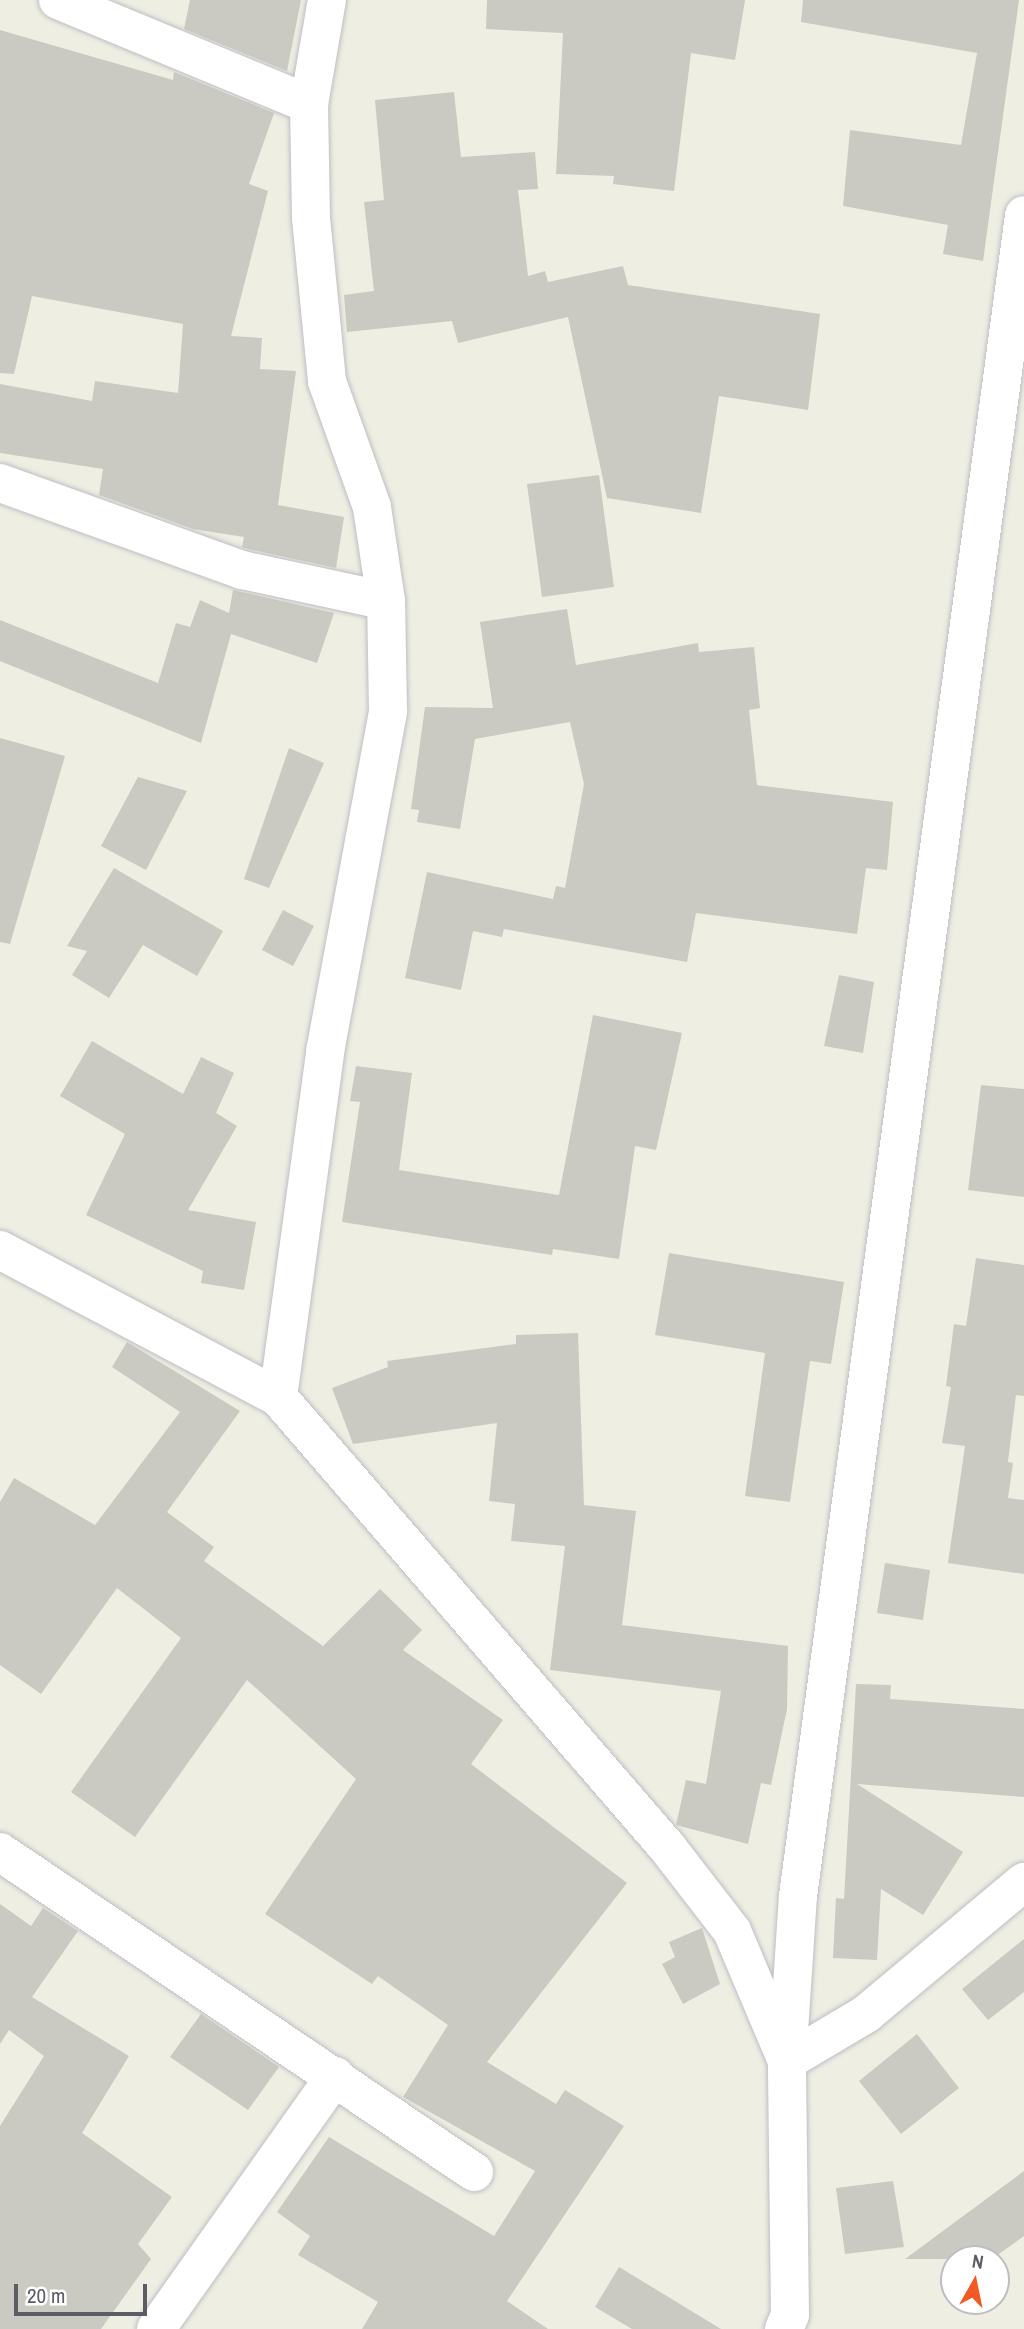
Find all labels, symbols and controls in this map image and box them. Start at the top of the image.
north arrow [940,2245,1010,2315]
text: N [970,2248,986,2275]
scale bar [18,2270,150,2314]
text: 20 m [27,2281,65,2310]

